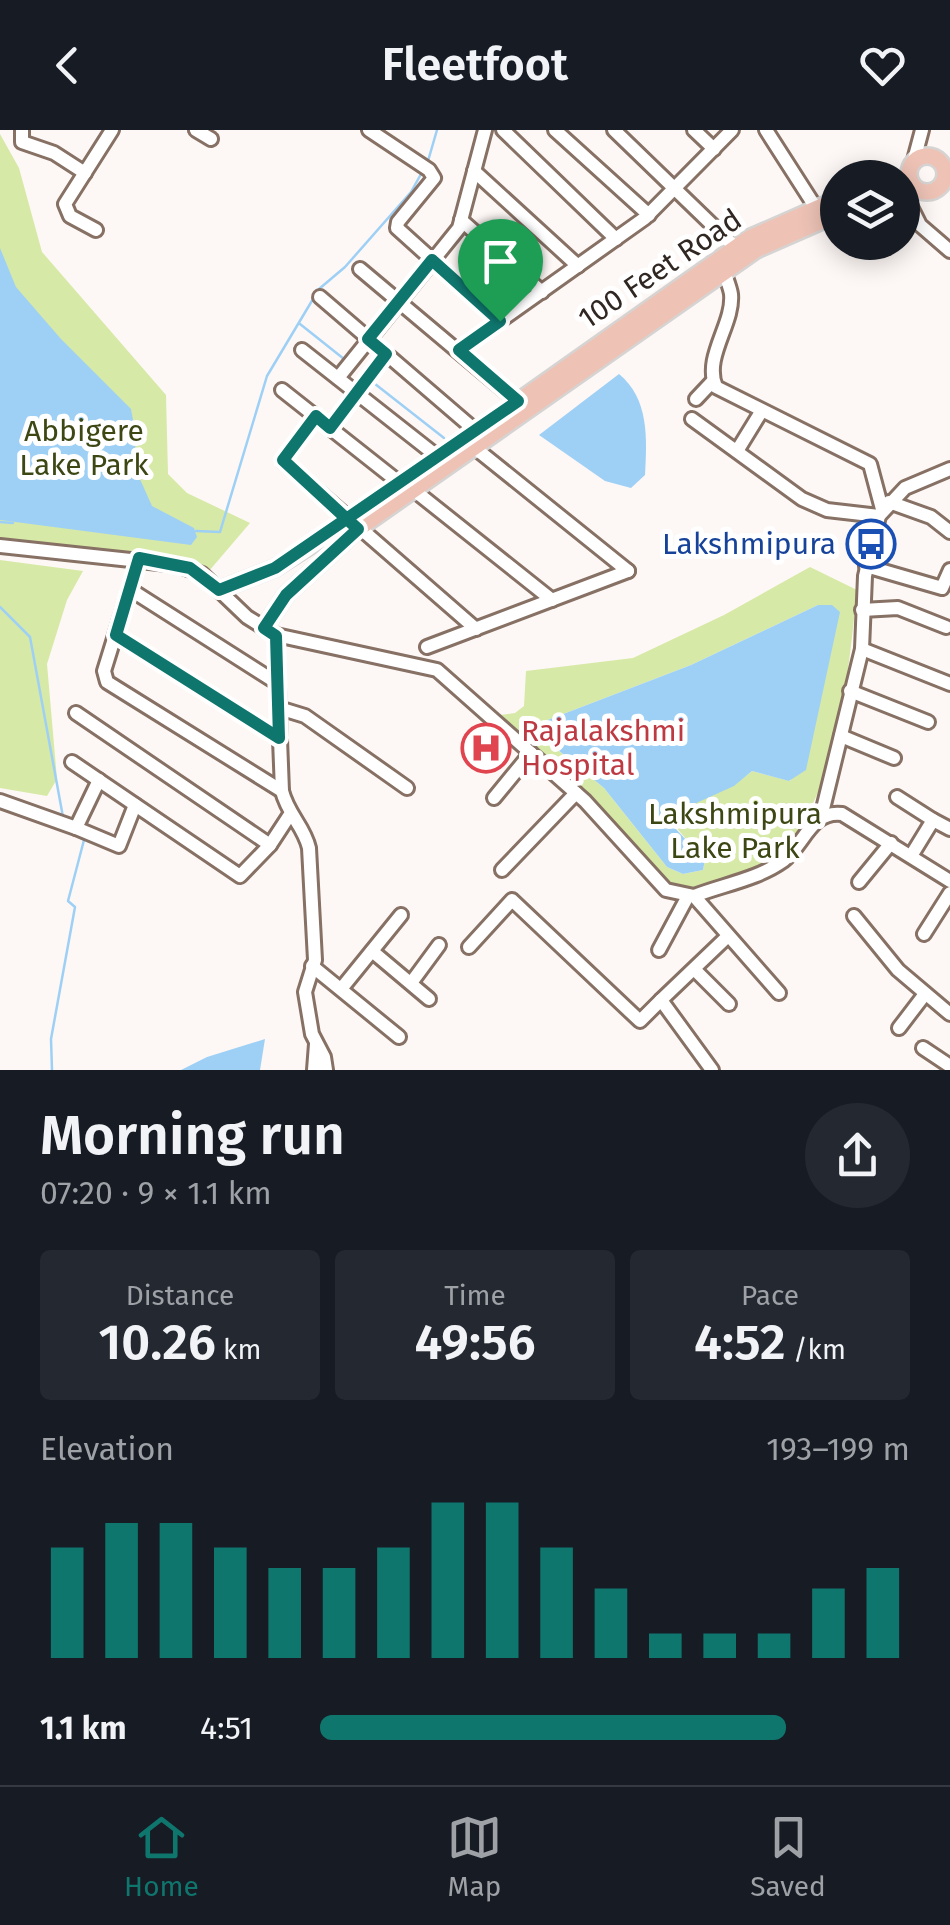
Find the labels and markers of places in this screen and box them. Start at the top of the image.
pin [458,219,543,322]
bus stop icon: Lakshmipura [845,518,897,570]
place label: Lakshmipura [662,526,836,562]
place label: Rajalakshmi Hospital [521,713,685,783]
hospital icon: Rajalakshmi Hospital [460,722,512,774]

